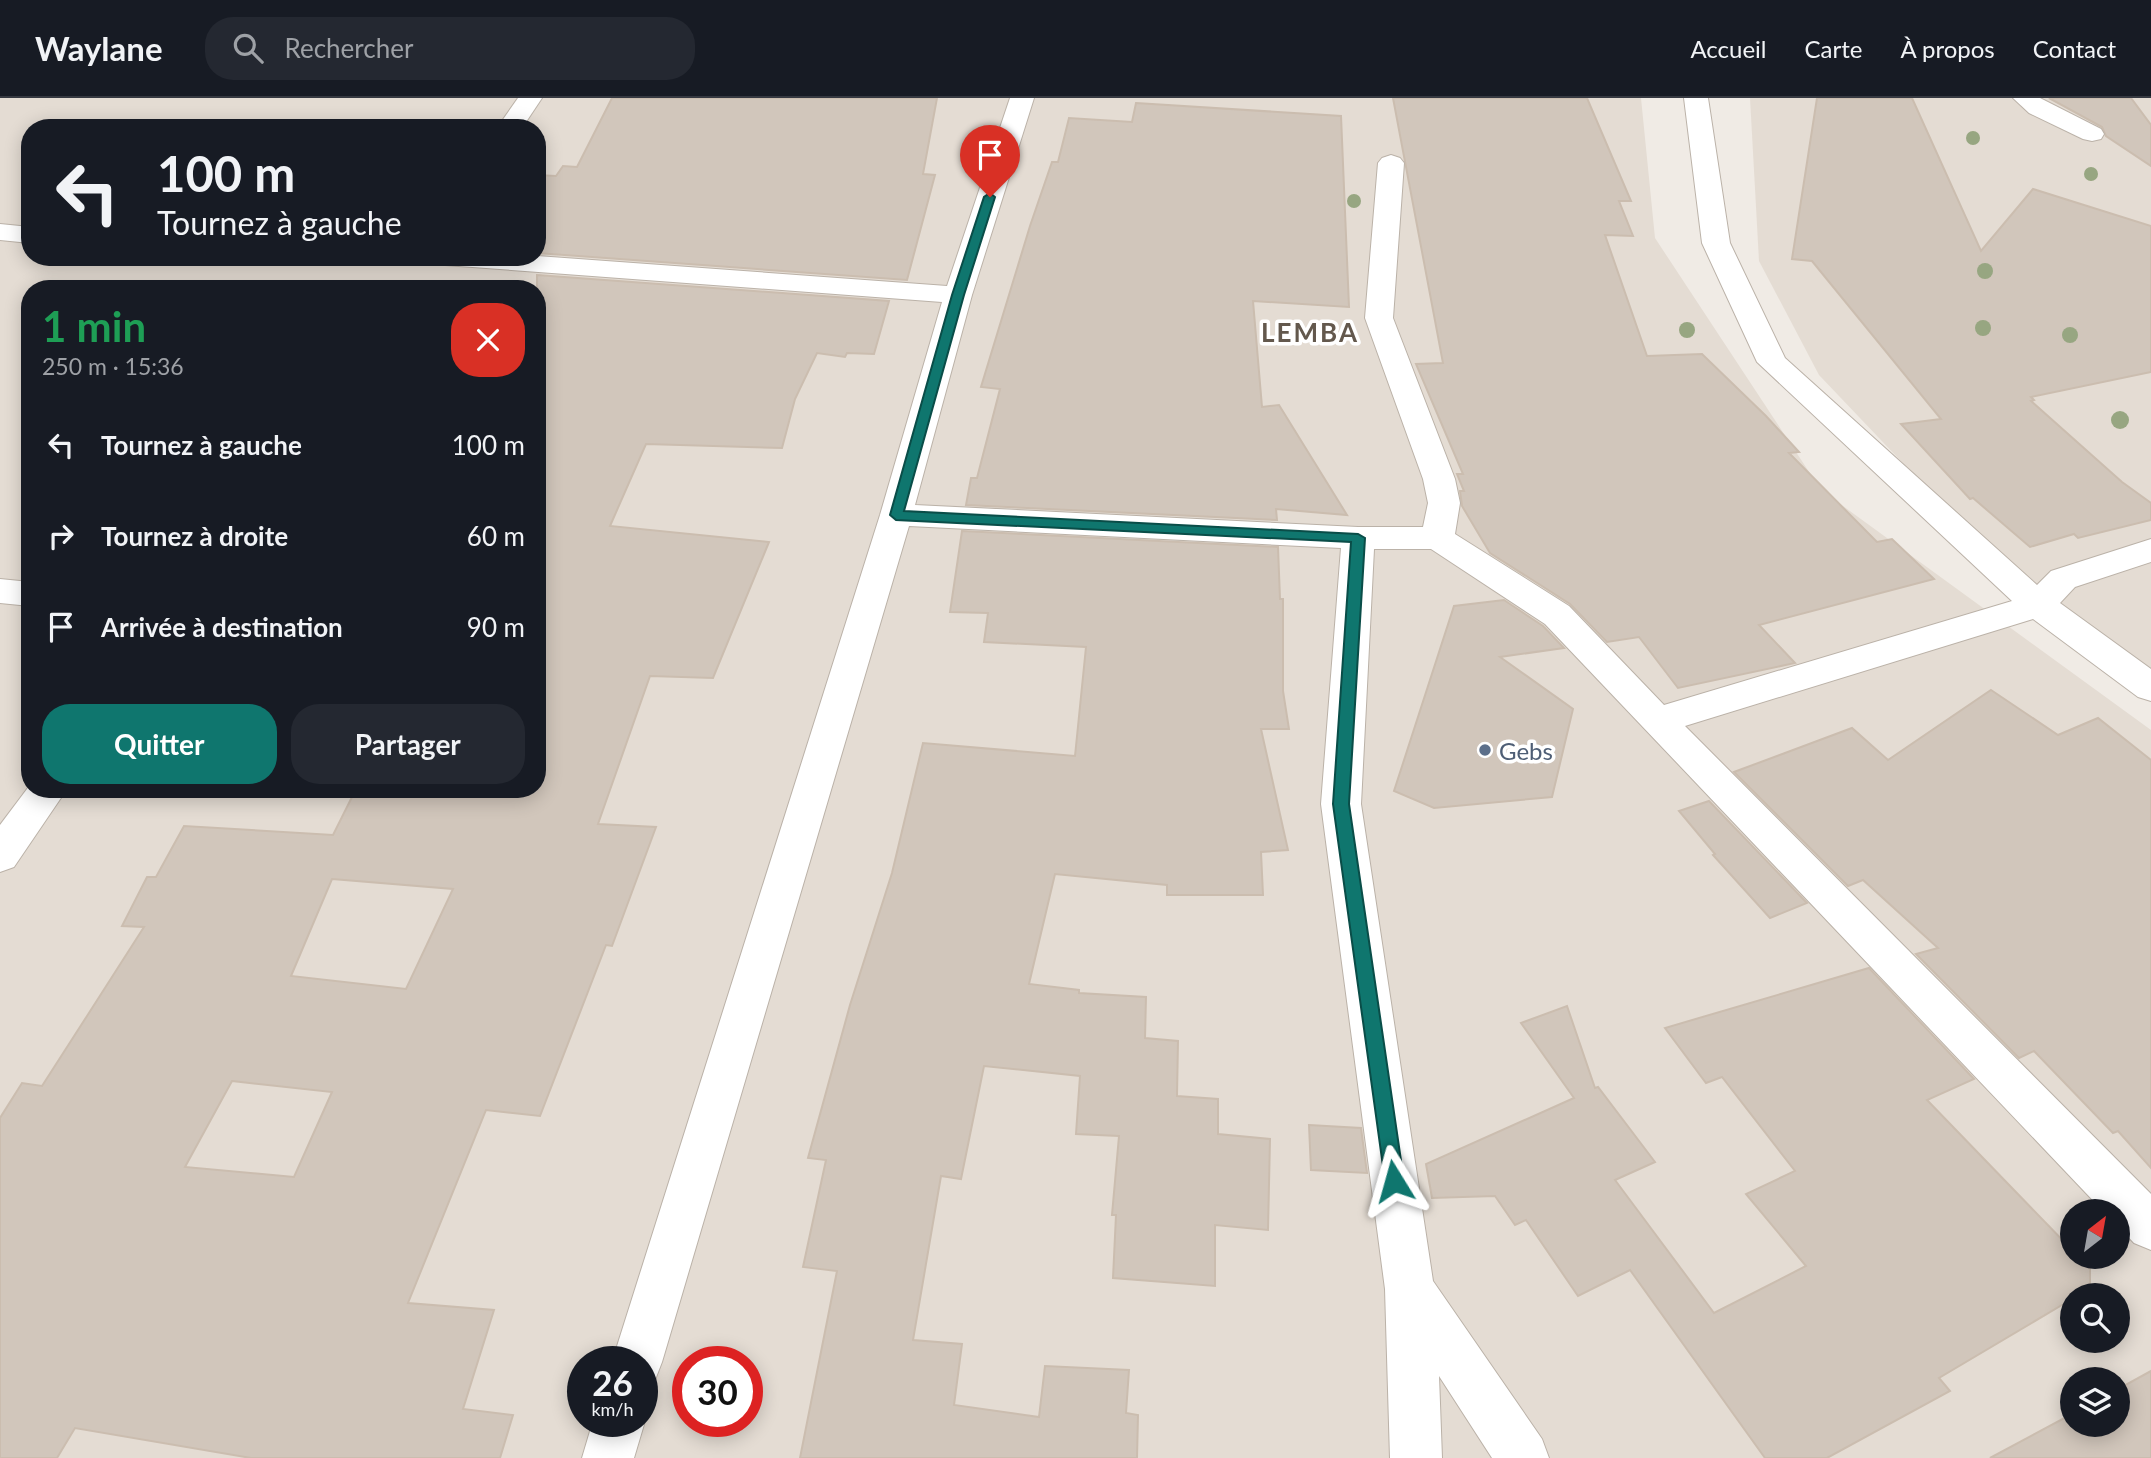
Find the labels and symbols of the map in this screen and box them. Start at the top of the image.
pin [960,125,1020,197]
district label: LEMBA [1261,316,1359,348]
place label: Gebs [1499,736,1553,765]
marker: Gebs [1477,742,1493,758]
position arrow [1357,1144,1431,1218]
north arrow [2060,1199,2130,1269]
speed limit sign: 30 [672,1346,763,1437]

